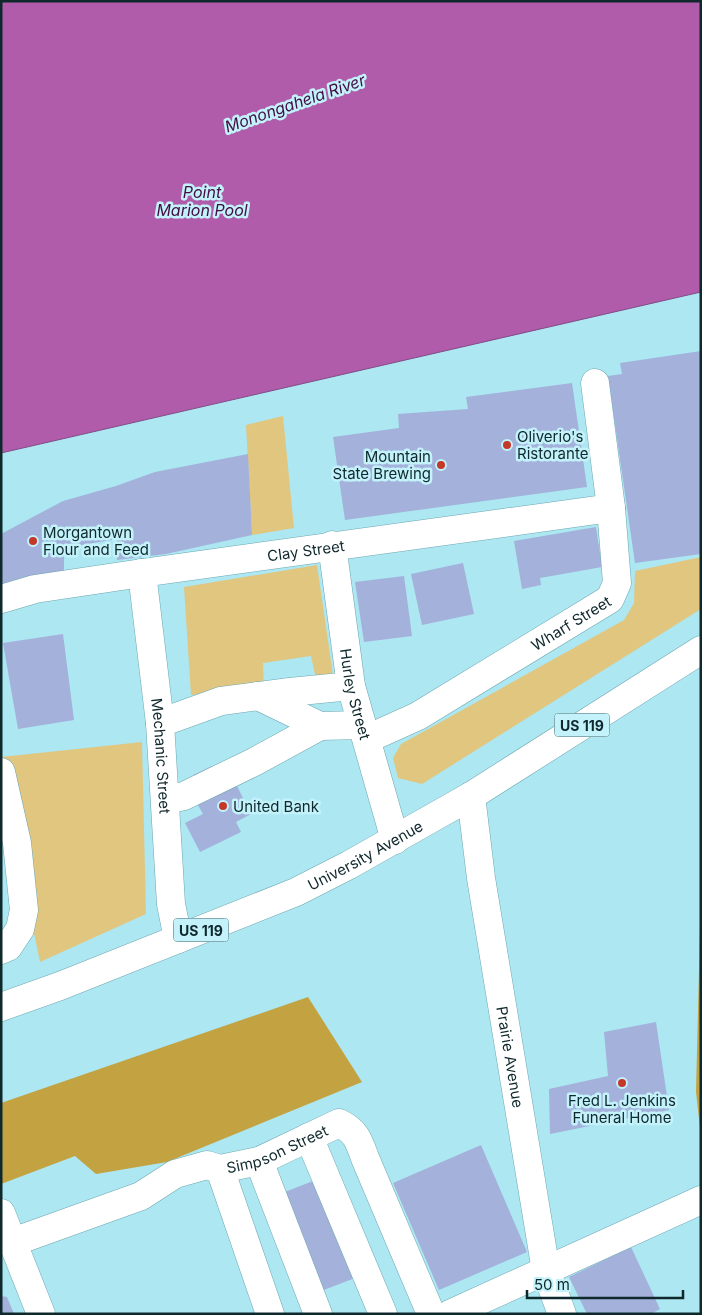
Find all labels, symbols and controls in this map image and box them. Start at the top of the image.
water label: Monongahela River [222,69,369,136]
water label: Point Marion Pool [156,182,248,220]
place label: Oliverio's Ristorante [517,427,588,463]
marker: Oliverio's Ristorante [501,439,513,451]
place label: Mountain State Brewing [333,447,431,483]
marker: Mountain State Brewing [435,459,447,471]
place label: Morgantown Flour and Feed [43,523,149,559]
marker: Morgantown Flour and Feed [27,535,39,547]
street label: Clay Street [266,536,346,565]
street label: Wharf Street [527,591,614,654]
street label: Hurley Street [337,647,375,742]
street label: Mechanic Street [148,697,175,814]
road number: US 119 [554,714,610,736]
place label: United Bank [233,797,320,816]
marker: United Bank [217,800,229,812]
street label: University Avenue [304,816,426,894]
road number: US 119 [174,918,228,942]
street label: Prairie Avenue [493,1005,528,1109]
marker: Fred L. Jenkins Funeral Home [616,1077,628,1089]
place label: Fred L. Jenkins Funeral Home [568,1091,676,1127]
street label: Simpson Street [225,1120,331,1177]
scale bar [527,1268,683,1300]
text: 50 m [534,1275,570,1294]

